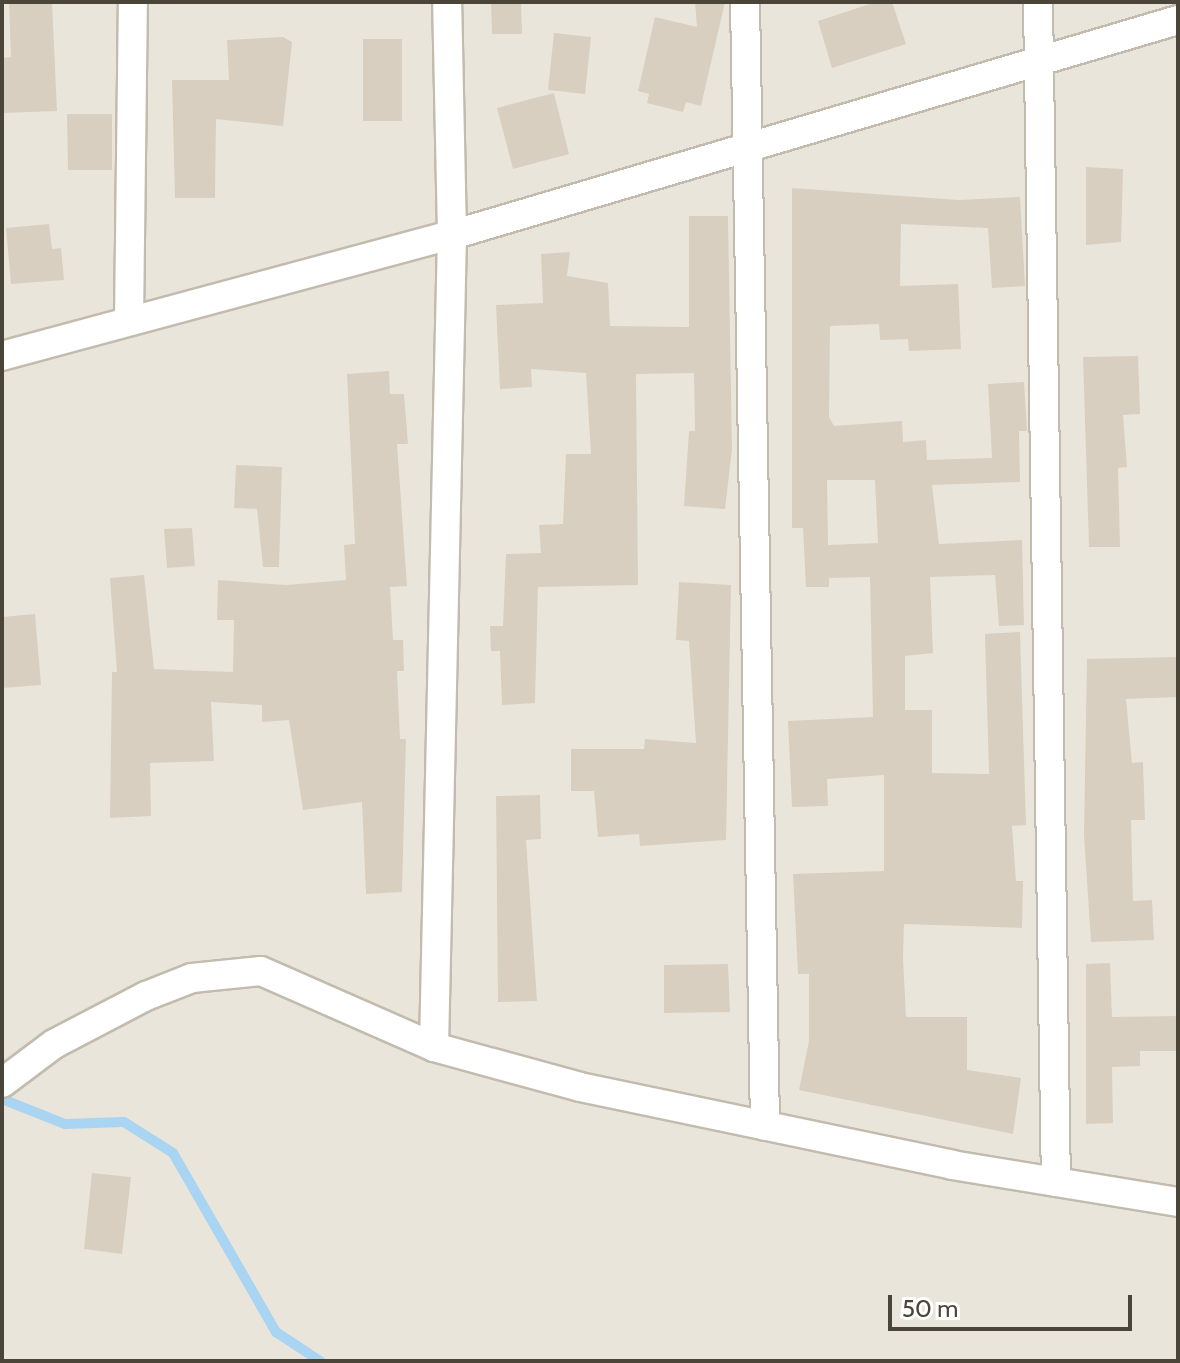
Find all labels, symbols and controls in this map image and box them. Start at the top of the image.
scale bar [892,1279,1136,1329]
text: 50 m [902,1294,958,1323]

